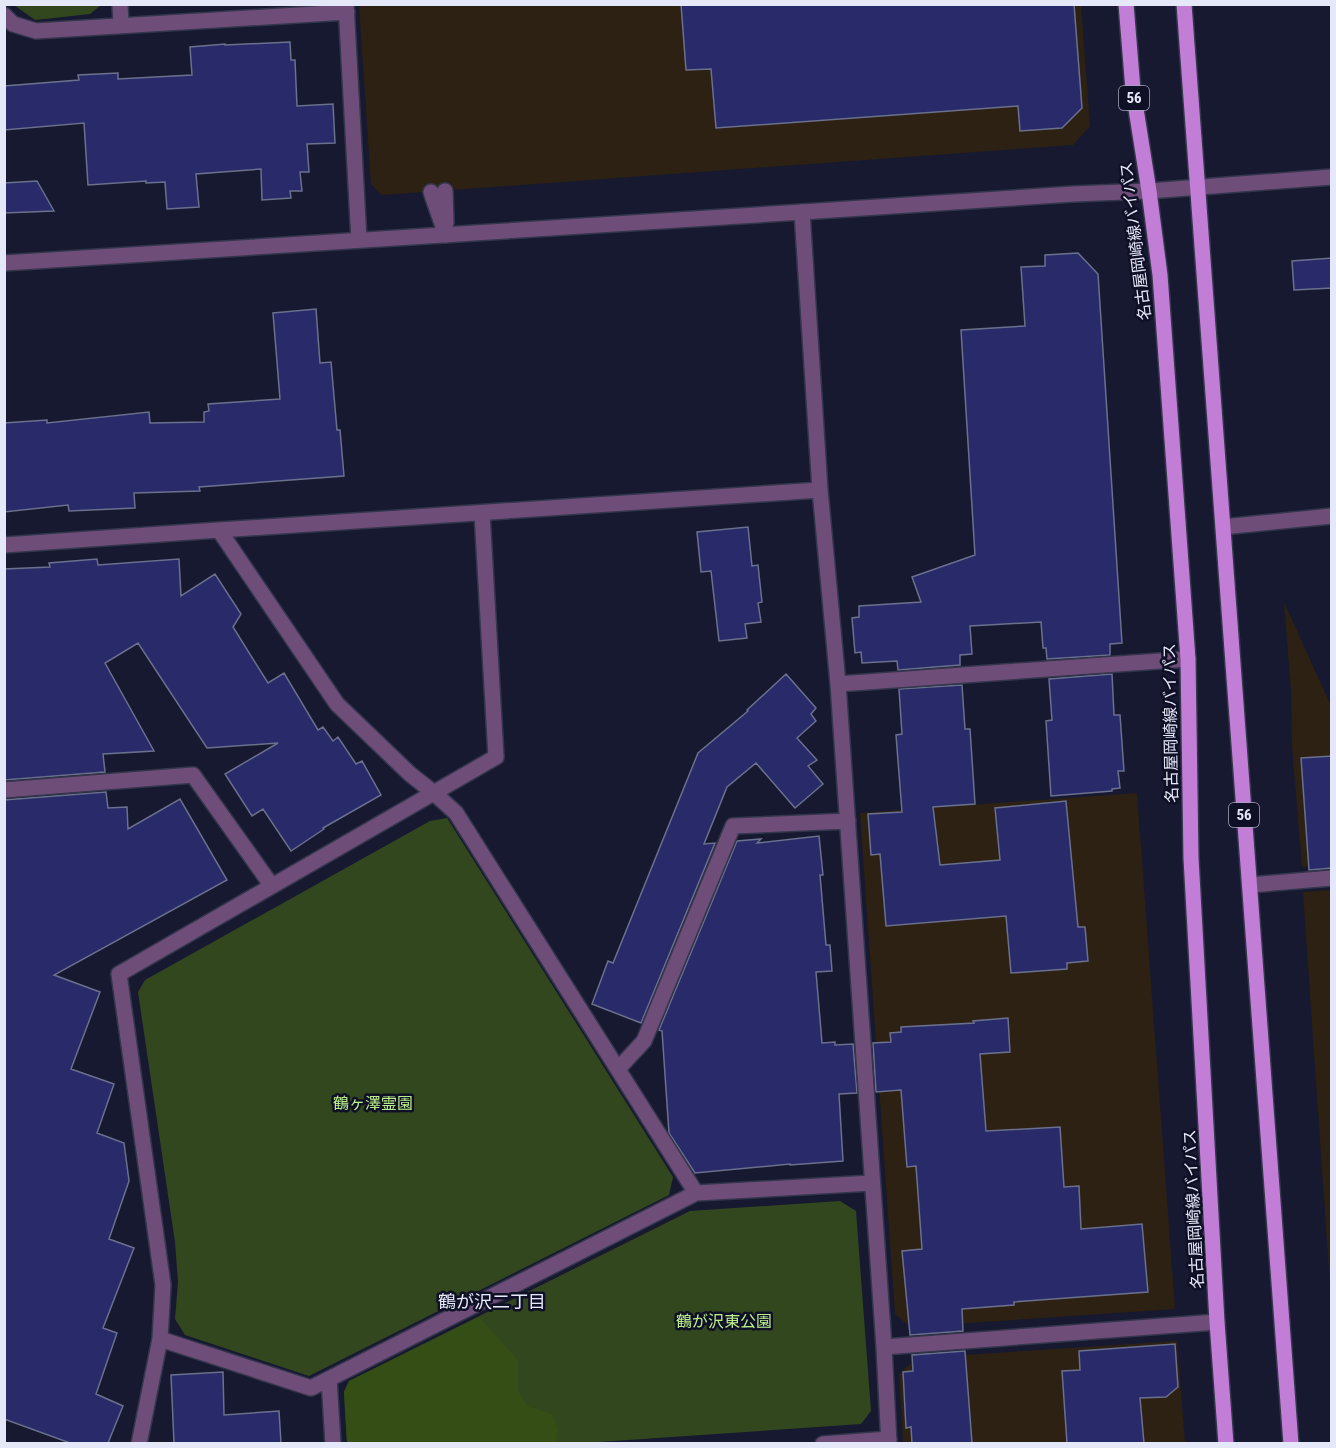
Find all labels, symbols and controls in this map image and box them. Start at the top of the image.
road number: 56 [1119,86,1149,110]
street label: 名古屋岡崎線バイパス [1116,161,1155,321]
street label: 名古屋岡崎線バイパス [1160,643,1181,803]
road number: 56 [1229,803,1259,827]
park label: 鶴ヶ澤霊園 [333,1094,413,1113]
street label: 名古屋岡崎線バイパス [1180,1129,1207,1289]
district label: 鶴が沢二丁目 [438,1291,546,1312]
park label: 鶴が沢東公園 [676,1312,772,1331]

